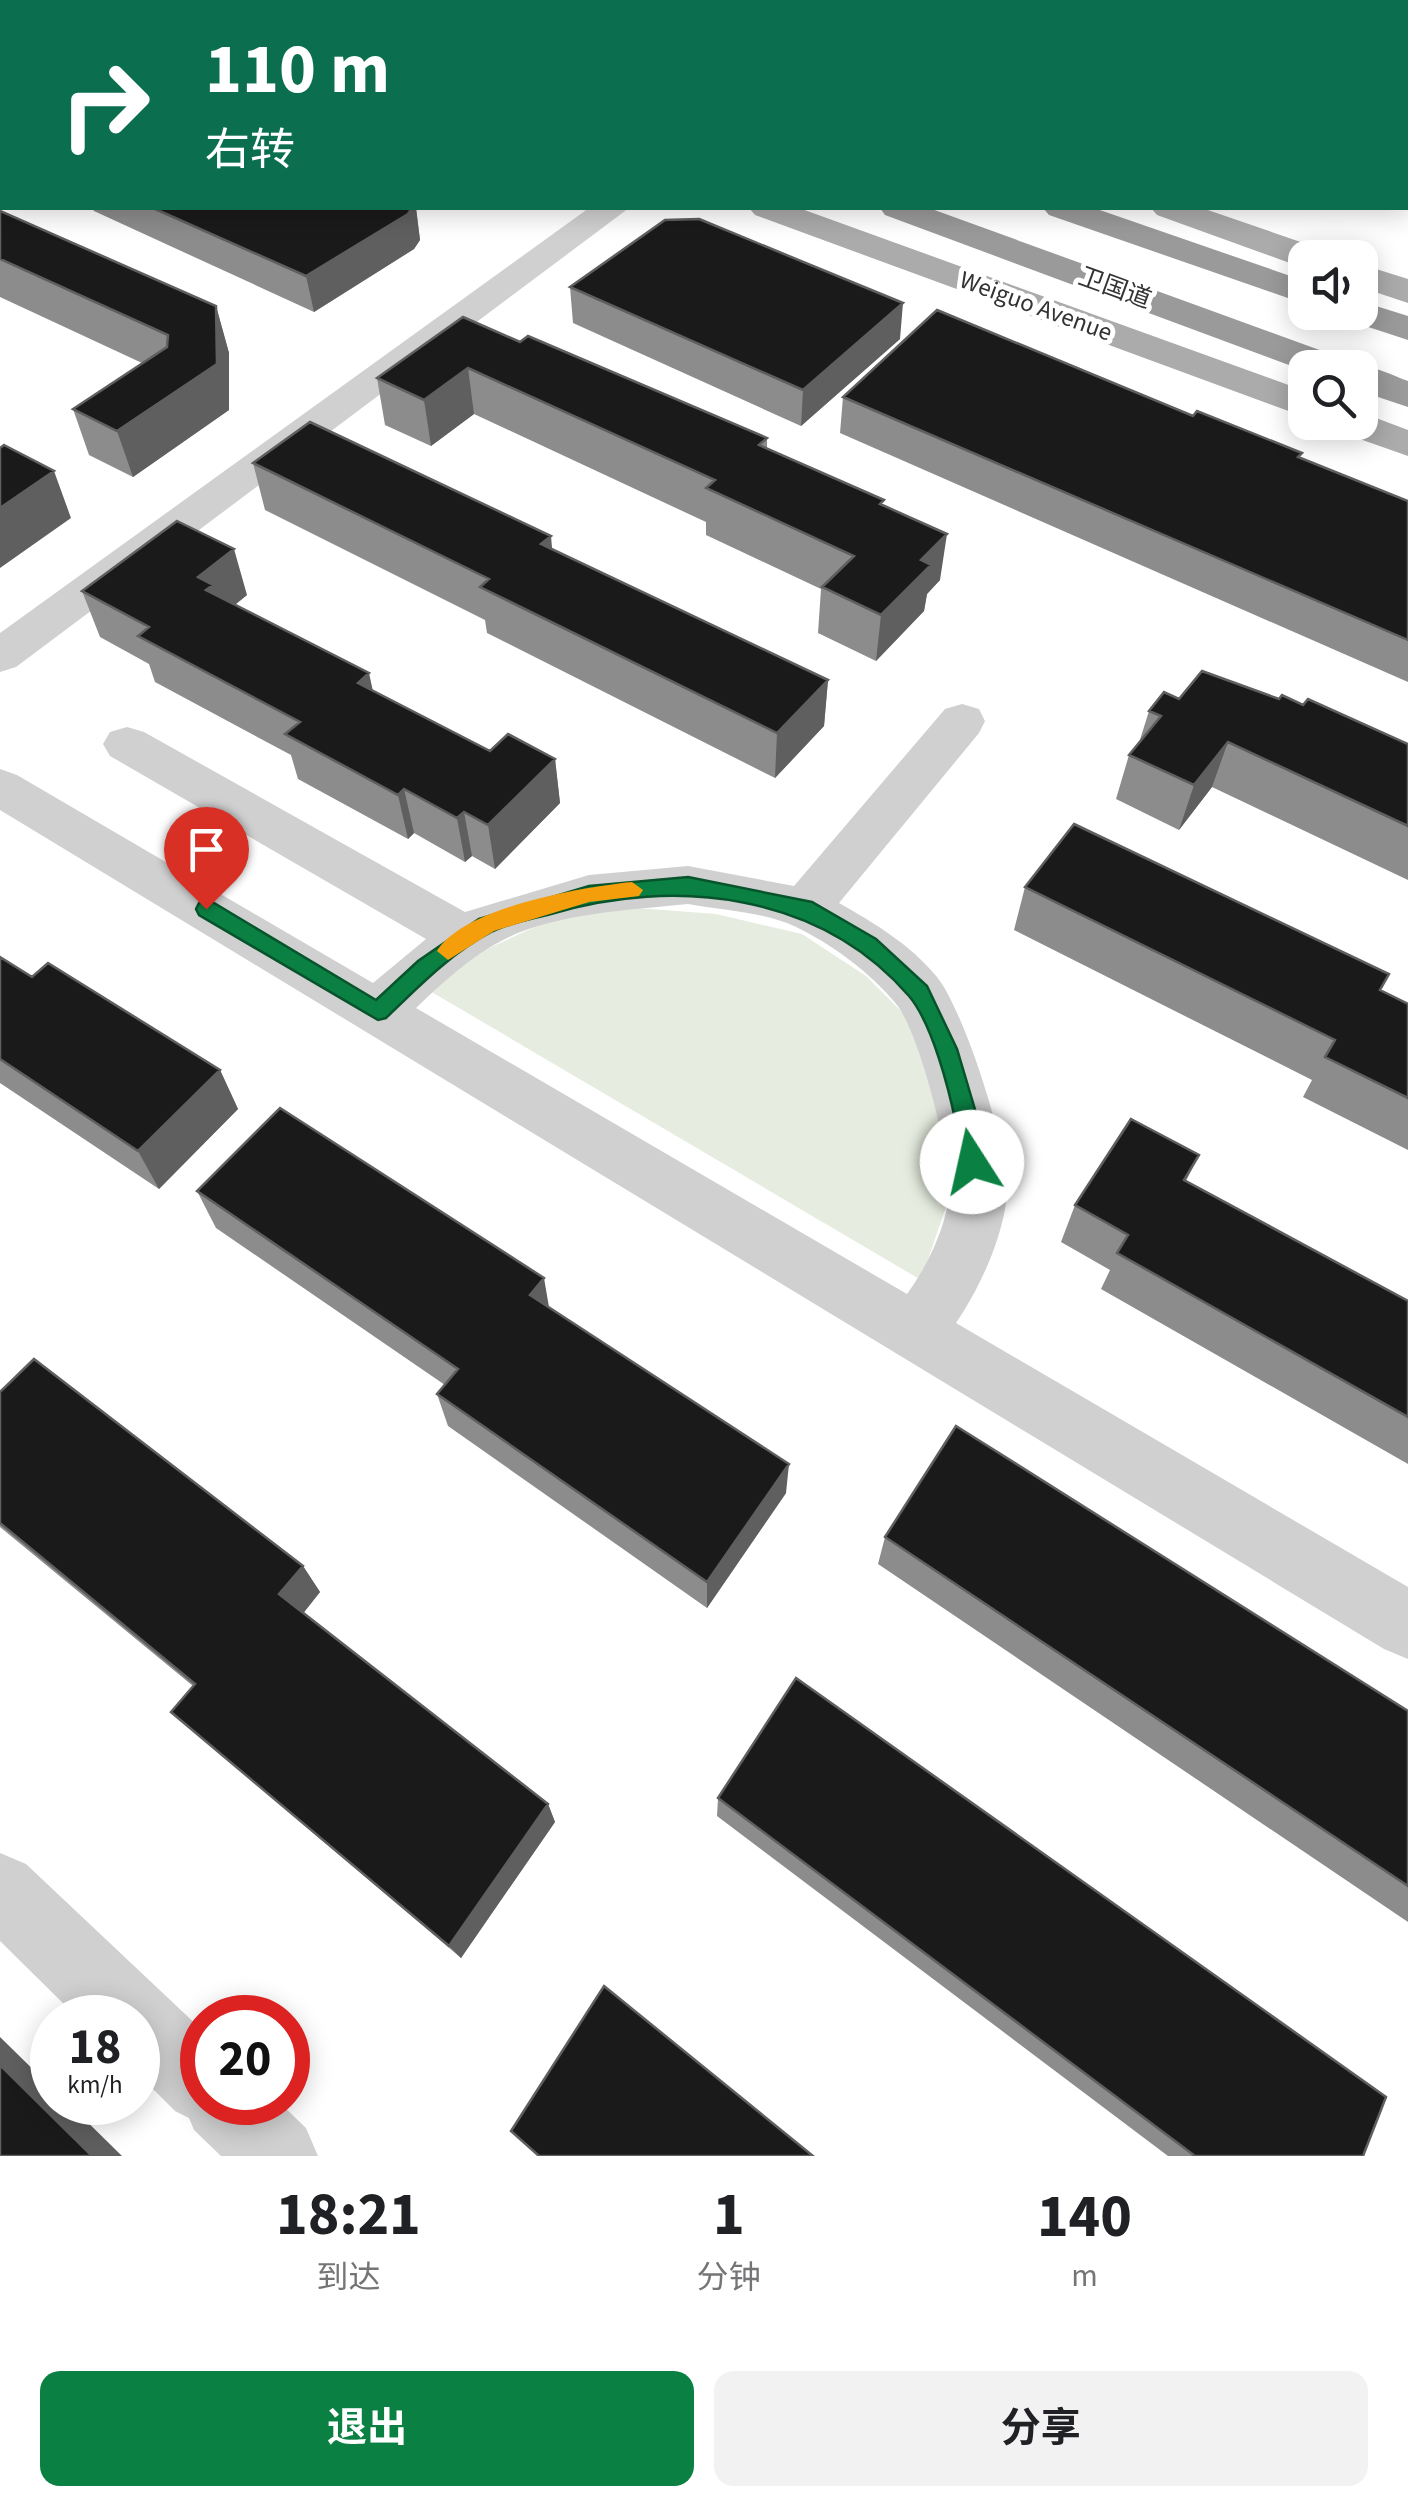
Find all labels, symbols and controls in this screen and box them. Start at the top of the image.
text: 110 m [205,20,390,120]
icon: right [40,40,170,170]
text: 右转 [205,119,295,183]
map controls [1288,240,1378,440]
button: sound [1288,240,1378,330]
street label: 卫国道 [1074,258,1156,318]
street label: Weiguo Avenue [955,262,1117,350]
button: search [1288,350,1378,440]
pin [164,807,249,910]
icon: arrive [179,822,234,877]
position arrow [920,1110,1024,1214]
speed limit sign: 20 [180,1995,310,2125]
text: 18 [69,2012,121,2083]
text: km/h [67,2067,123,2103]
text: 18:21 [276,2173,421,2258]
text: 1 [713,2173,745,2258]
text: 140 [1037,2175,1132,2260]
text: m [1071,2253,1098,2299]
text: 到达 [316,2255,380,2301]
text: 分钟 [697,2255,761,2301]
button: 退出 [40,2371,694,2486]
button: 分享 [714,2371,1368,2486]

